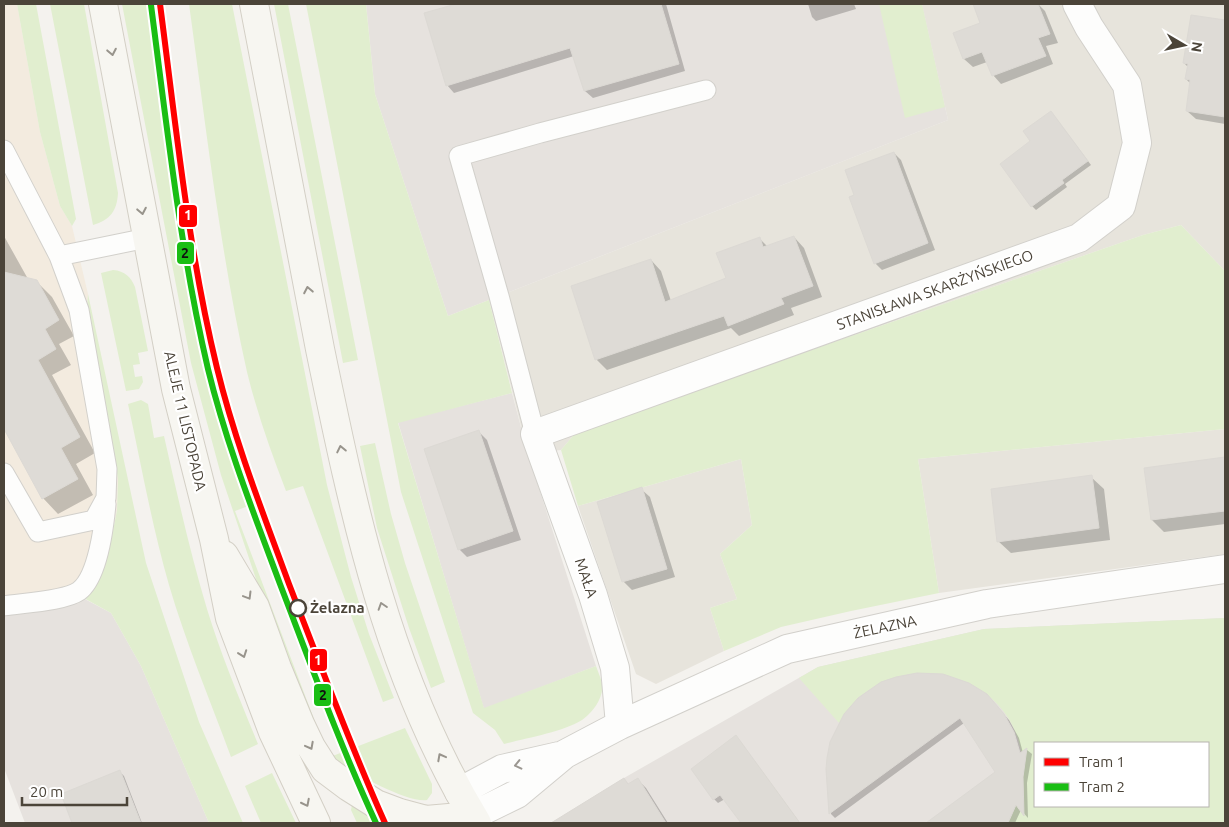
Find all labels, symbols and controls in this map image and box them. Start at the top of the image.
north arrow [1159,20,1209,70]
text: N [1188,41,1206,53]
one-way arrow [106,47,116,56]
line badge: 1 [178,204,198,228]
one-way arrow [136,207,146,216]
text: 1 [184,207,192,223]
line badge: 2 [176,241,195,265]
text: 2 [181,245,189,261]
street label: STANISŁAWA SKARŻYŃSKIEGO [834,246,1035,333]
one-way arrow [304,285,314,294]
street label: ALEJE 11 LISTOPADA [161,349,210,493]
one-way arrow [336,444,347,453]
street label: MAŁA [572,556,601,600]
one-way arrow [242,590,252,599]
marker: Żelazna [289,599,307,617]
place label: Żelazna [310,599,365,616]
one-way arrow [377,602,387,611]
street label: ŻELAZNA [852,612,918,641]
line badge: 1 [309,648,328,672]
one-way arrow [237,649,247,658]
text: 1 [314,652,322,668]
line badge: 2 [313,683,332,707]
text: 2 [319,687,327,703]
one-way arrow [304,740,314,749]
legend [1034,742,1209,807]
one-way arrow [437,753,447,762]
text: Tram 1 [1079,753,1125,770]
one-way arrow [513,760,522,770]
scale bar [22,774,128,806]
text: Tram 2 [1079,778,1125,795]
text: 20 m [30,783,63,800]
one-way arrow [300,798,310,807]

